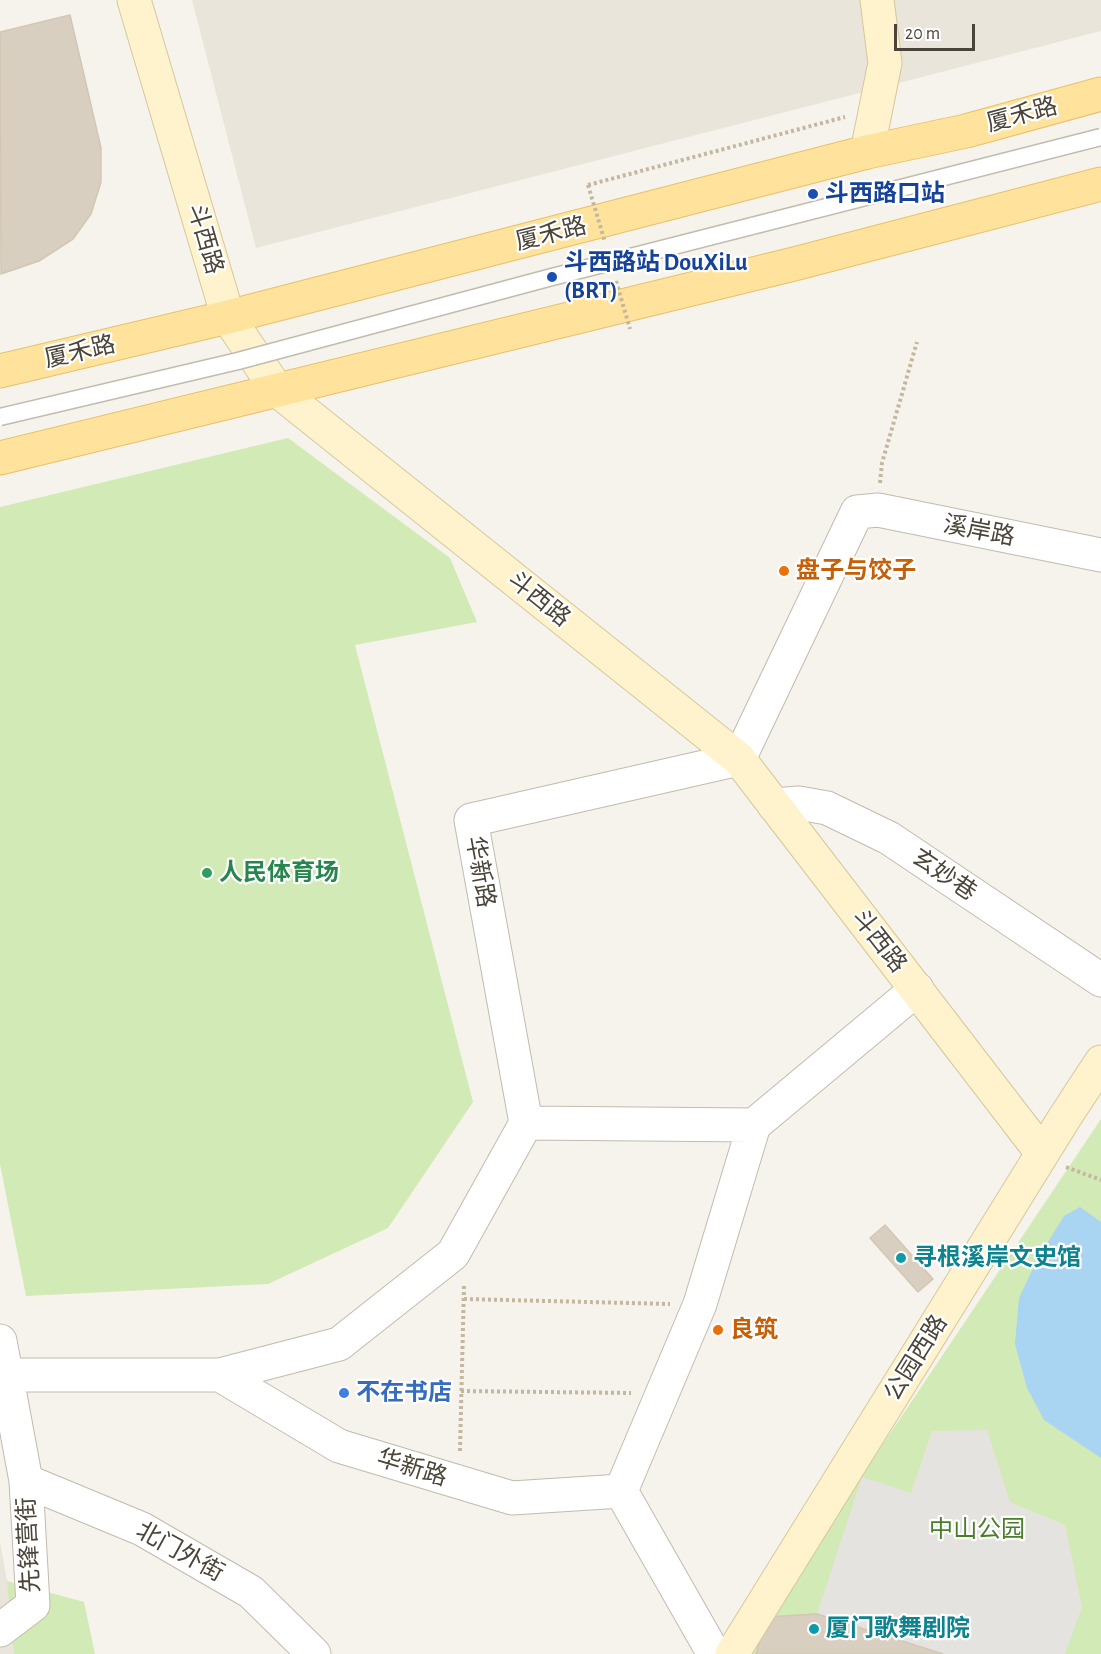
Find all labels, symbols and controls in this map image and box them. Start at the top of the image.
scale bar [897,12,978,50]
text: 20 m [905,25,940,43]
street label: 厦禾路 [983,92,1061,138]
place label: 斗西路口站 [825,180,945,208]
marker: 斗西路口站 [806,187,820,201]
street label: 斗西路 [181,200,229,278]
street label: 厦禾路 [513,211,589,257]
place label: 斗西路站 DouXiLu (BRT) [564,249,748,305]
marker: 斗西路站 DouXiLu (BRT) [545,270,559,284]
street label: 厦禾路 [42,330,118,374]
street label: 溪岸路 [941,510,1017,552]
place label: 盘子与饺子 [796,557,916,585]
marker: 盘子与饺子 [777,564,791,578]
street label: 斗西路 [502,565,576,633]
street label: 华新路 [460,834,500,910]
street label: 玄妙巷 [906,843,982,907]
place label: 人民体育场 [219,859,339,887]
marker: 人民体育场 [200,866,214,880]
street label: 斗西路 [845,904,913,978]
place label: 寻根溪岸文史馆 [913,1244,1081,1272]
marker: 寻根溪岸文史馆 [894,1251,908,1265]
street label: 公园西路 [878,1310,954,1406]
place label: 良筑 [730,1316,778,1344]
marker: 良筑 [711,1323,725,1337]
place label: 不在书店 [356,1379,452,1407]
marker: 不在书店 [337,1386,351,1400]
street label: 华新路 [373,1444,451,1492]
street label: 先锋营街 [12,1496,46,1594]
street label: 北门外街 [131,1516,229,1588]
park label: 中山公园 [929,1516,1025,1544]
place label: 厦门歌舞剧院 [826,1615,970,1643]
marker: 厦门歌舞剧院 [807,1622,821,1636]

